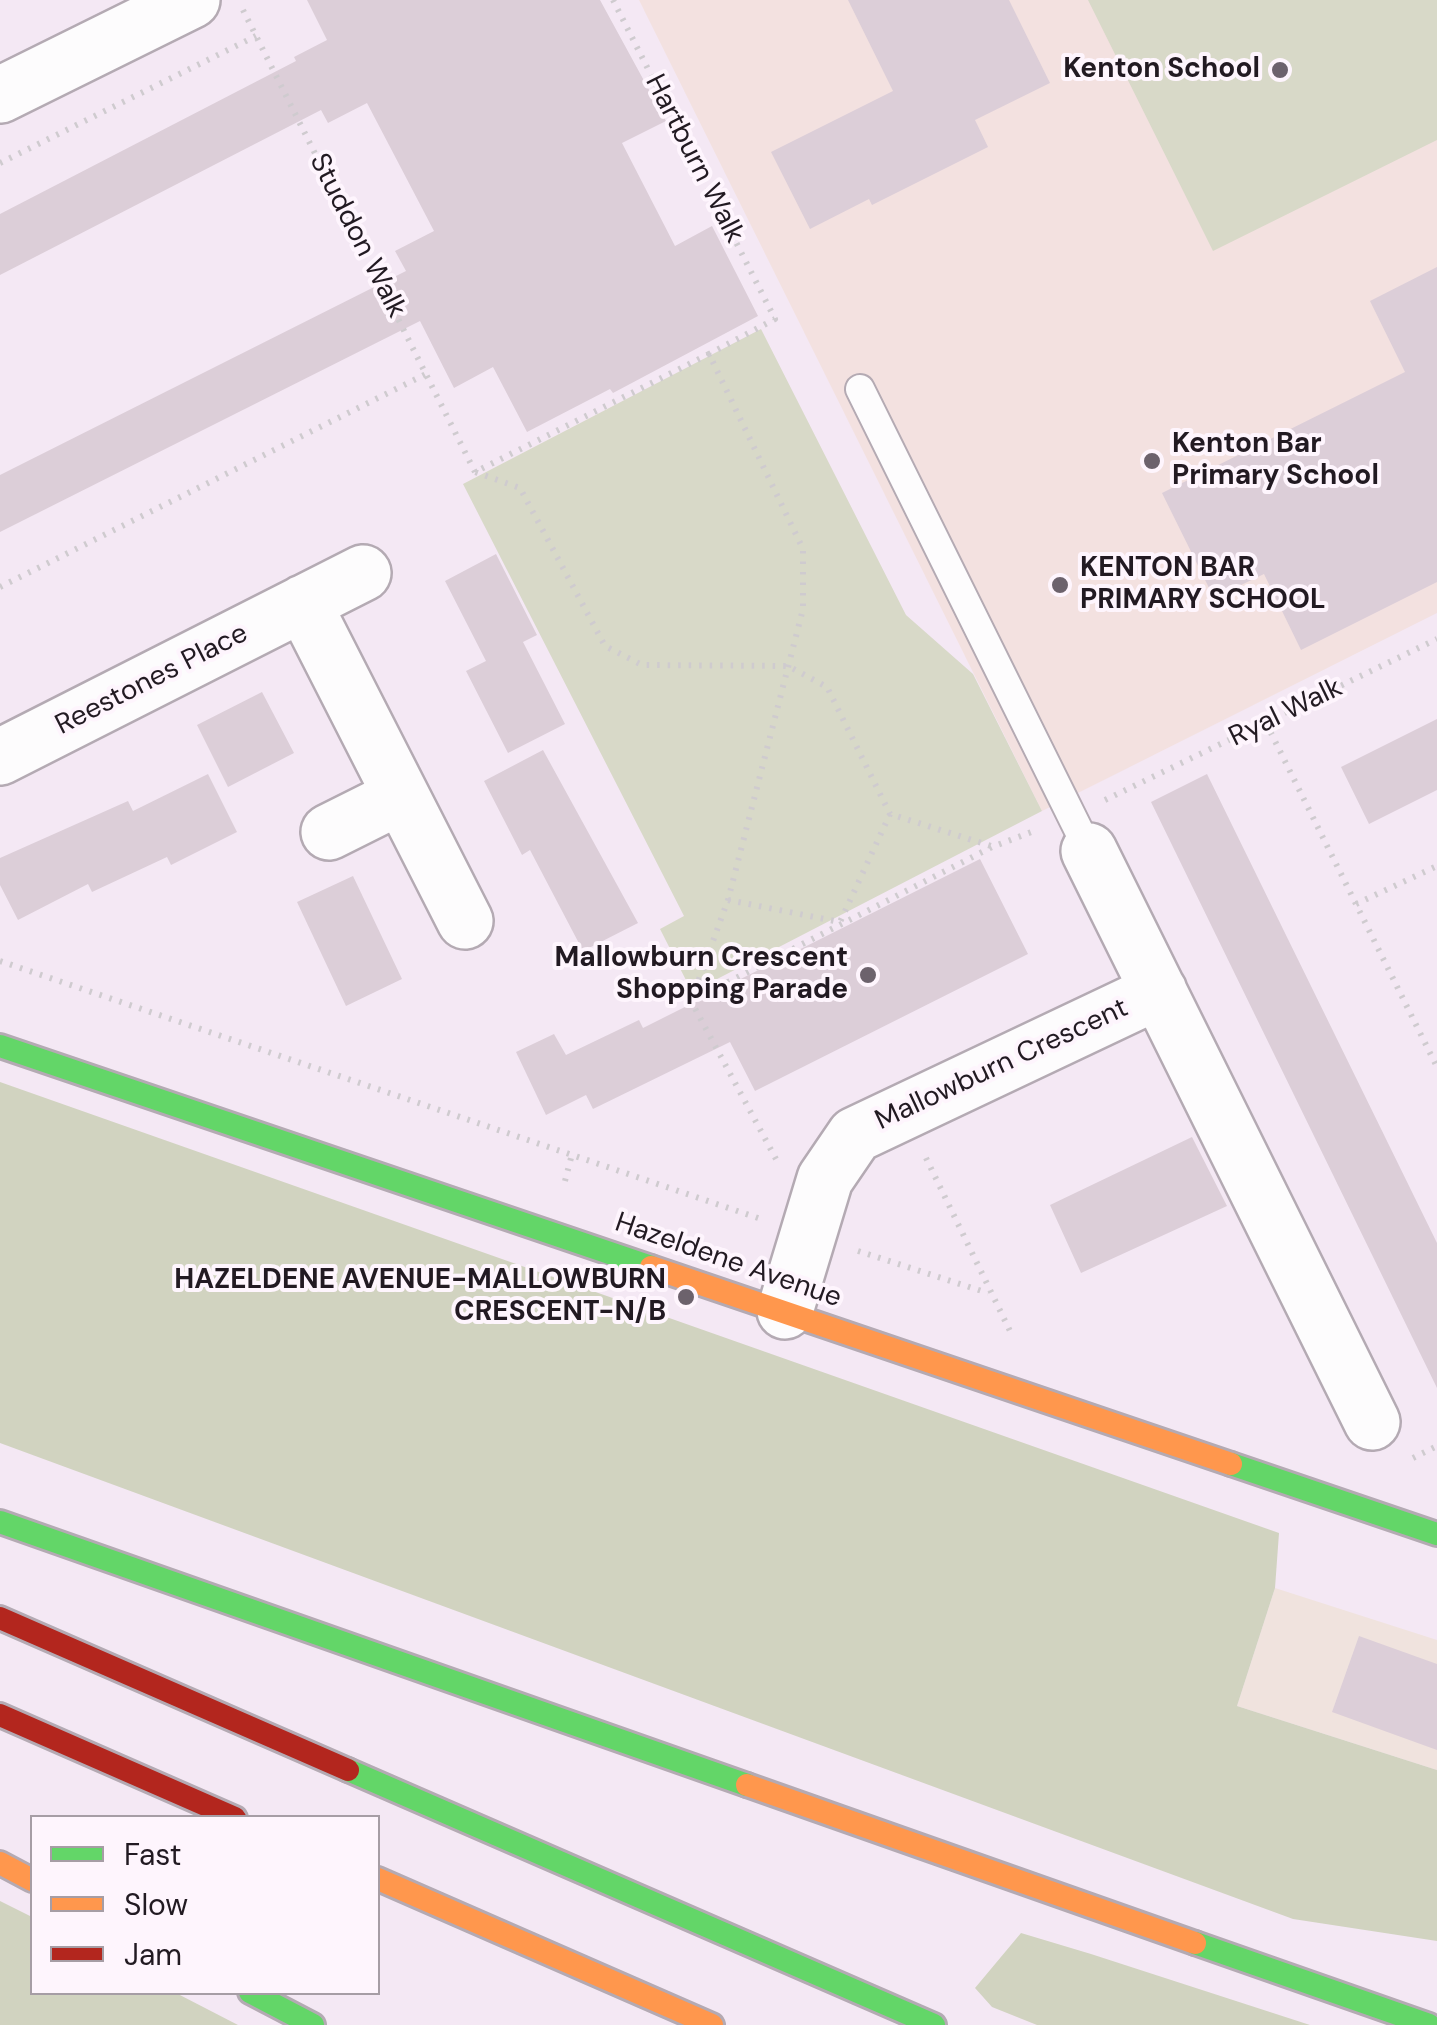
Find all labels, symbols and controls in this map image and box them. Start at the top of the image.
place label: Kenton School [1063,53,1260,87]
marker: Kenton School [1269,59,1291,81]
street label: Hartburn Walk [637,69,751,249]
street label: Studdon Walk [301,148,413,324]
place label: Kenton Bar Primary School [1172,428,1379,494]
marker: Kenton Bar Primary School [1141,450,1163,472]
place label: KENTON BAR PRIMARY SCHOOL [1080,552,1326,618]
marker: KENTON BAR PRIMARY SCHOOL [1049,574,1071,596]
street label: Reestones Place [50,617,254,743]
street label: Ryal Walk [1224,671,1348,755]
place label: Mallowburn Crescent Shopping Parade [554,942,848,1008]
marker: Mallowburn Crescent Shopping Parade [857,964,879,986]
street label: Mallowburn Crescent [870,992,1134,1138]
street label: Hazeldene Avenue [610,1206,846,1316]
place label: HAZELDENE AVENUE-MALLOWBURN CRESCENT-N/B [174,1264,666,1330]
marker: HAZELDENE AVENUE-MALLOWBURN CRESCENT-N/B [675,1286,697,1308]
legend [30,1815,380,1995]
text: Fast [124,1835,182,1874]
text: Slow [124,1885,188,1924]
text: Jam [124,1935,182,1974]

